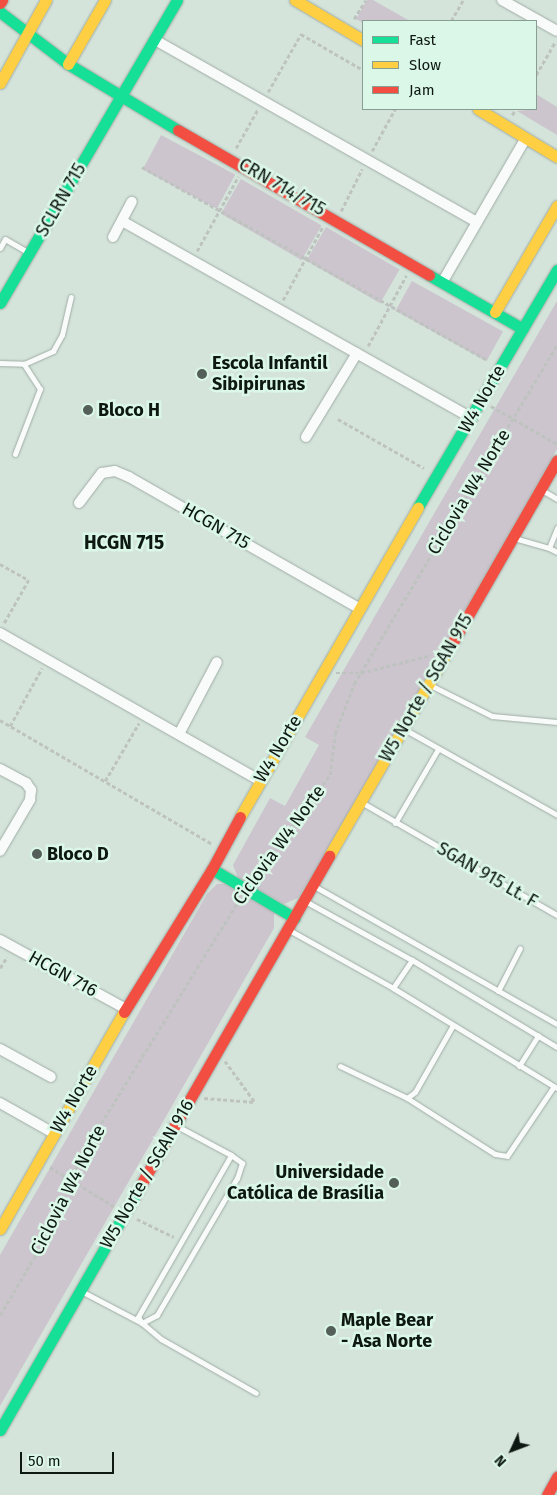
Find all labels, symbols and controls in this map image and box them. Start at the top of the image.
legend [362,20,537,110]
text: Fast [409,31,436,49]
text: Slow [409,56,441,74]
text: Jam [409,81,435,99]
street label: CRN 714/715 [235,154,329,220]
street label: SCLRN 715 [31,159,91,241]
place label: Escola Infantil Sibipirunas [212,353,327,396]
street label: W4 Norte [454,361,510,437]
marker: Escola Infantil Sibipirunas [196,368,208,380]
place label: Bloco H [98,399,160,421]
marker: Bloco H [82,404,94,416]
street label: Ciclovia W4 Norte [423,425,515,559]
street label: HCGN 715 [178,498,254,554]
district label: HCGN 715 [84,532,164,554]
street label: W5 Norte / SGAN 915 [375,610,477,766]
street label: W4 Norte [249,711,307,787]
street label: Ciclovia W4 Norte [228,781,330,909]
street label: SGAN 915 Lt. F [433,838,541,912]
place label: Bloco D [47,843,109,865]
marker: Bloco D [31,848,43,860]
street label: HCGN 716 [25,946,101,1002]
street label: W4 Norte [46,1061,102,1137]
street label: W5 Norte / SGAN 916 [96,1096,198,1252]
street label: Ciclovia W4 Norte [26,1122,110,1258]
place label: Universidade Católica de Brasília [227,1162,384,1204]
marker: Universidade Católica de Brasília [388,1177,400,1189]
place label: Maple Bear - Asa Norte [341,1310,433,1352]
marker: Maple Bear - Asa Norte [325,1325,337,1337]
north arrow [487,1425,537,1475]
scale bar [22,1442,116,1474]
text: N [491,1451,510,1470]
text: 50 m [28,1452,61,1470]

